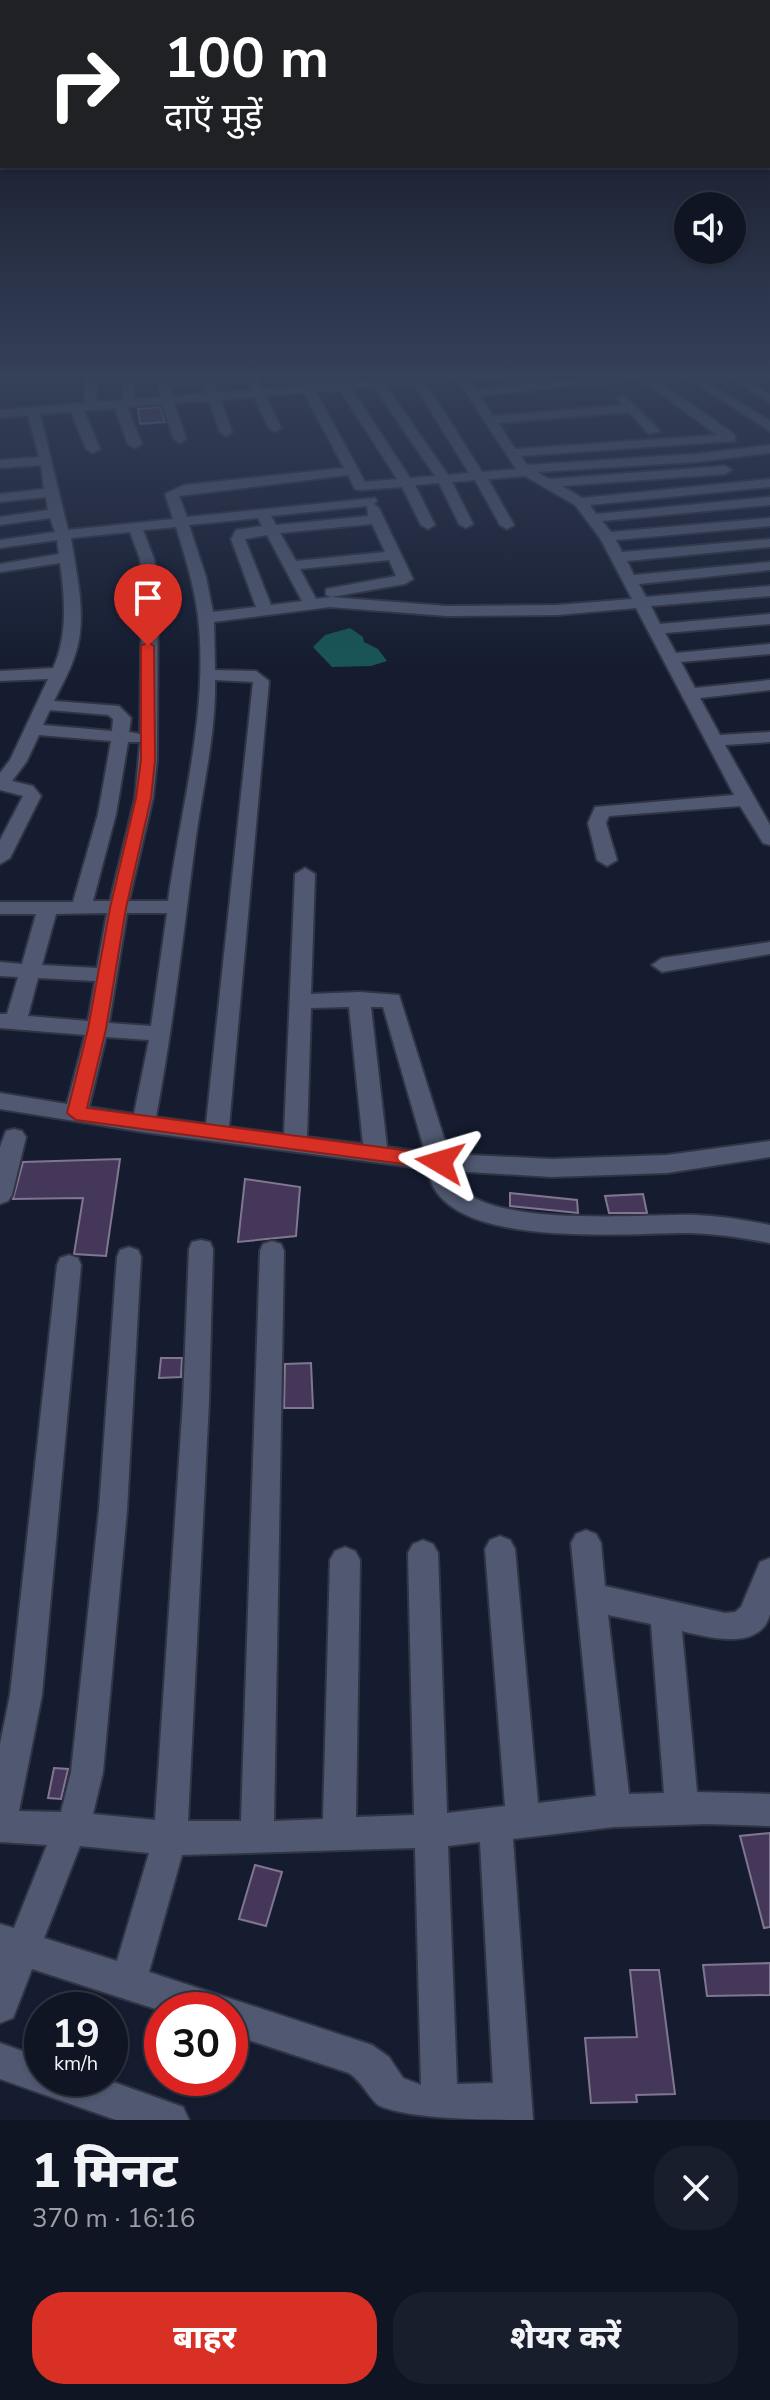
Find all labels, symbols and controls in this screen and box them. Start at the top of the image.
text: 100 m [164,20,329,97]
icon: right [32,32,136,136]
text: दाएँ मुड़ें [164,93,262,142]
map controls [674,192,746,264]
button: sound [674,192,746,264]
pin [114,564,182,646]
icon: arrive [126,576,170,620]
position arrow [398,1120,482,1204]
speed limit sign: 30 [144,1992,248,2096]
text: 19 [52,2007,100,2061]
text: km/h [54,2050,98,2077]
text: 1 मिनट [32,2138,178,2204]
button: close [654,2146,738,2230]
text: 370 m · 16:16 [32,2201,195,2236]
button: बाहर [32,2292,377,2384]
button: शेयर करें [393,2292,738,2384]

